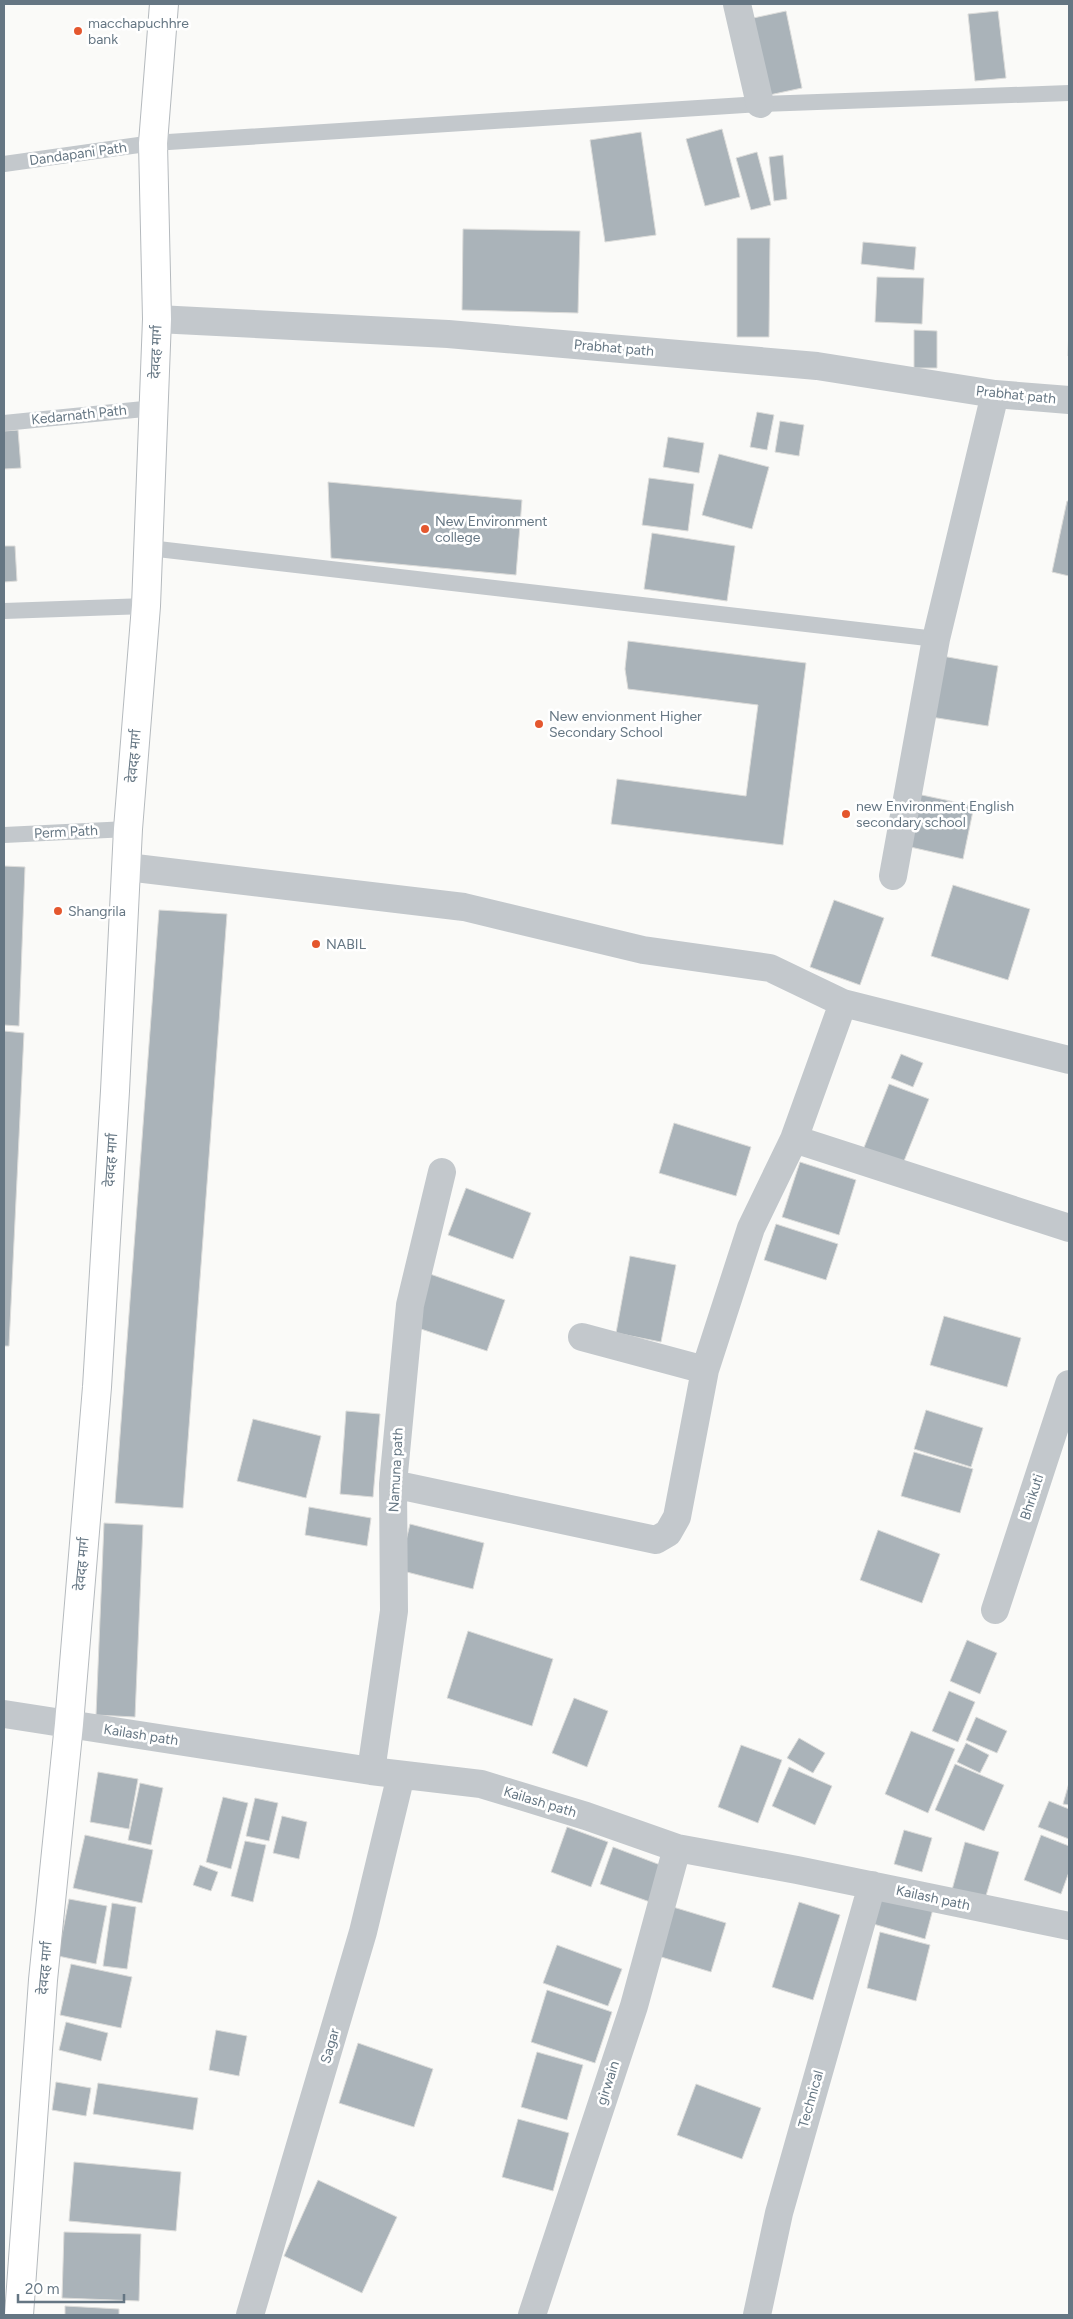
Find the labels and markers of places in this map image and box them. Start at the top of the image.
place label: macchapuchhre bank [88,15,189,48]
marker: macchapuchhre bank [72,25,84,37]
place label: New Environment college [435,513,548,546]
marker: New Environment college [419,523,431,535]
place label: New envionment Higher Secondary School [549,708,702,741]
marker: New envionment Higher Secondary School [533,718,545,730]
place label: new Environment English secondary school [856,798,1014,831]
marker: new Environment English secondary school [840,808,852,820]
place label: Shangrila [68,903,126,920]
marker: Shangrila [52,905,64,917]
place label: NABIL [326,936,367,953]
marker: NABIL [310,938,322,950]

